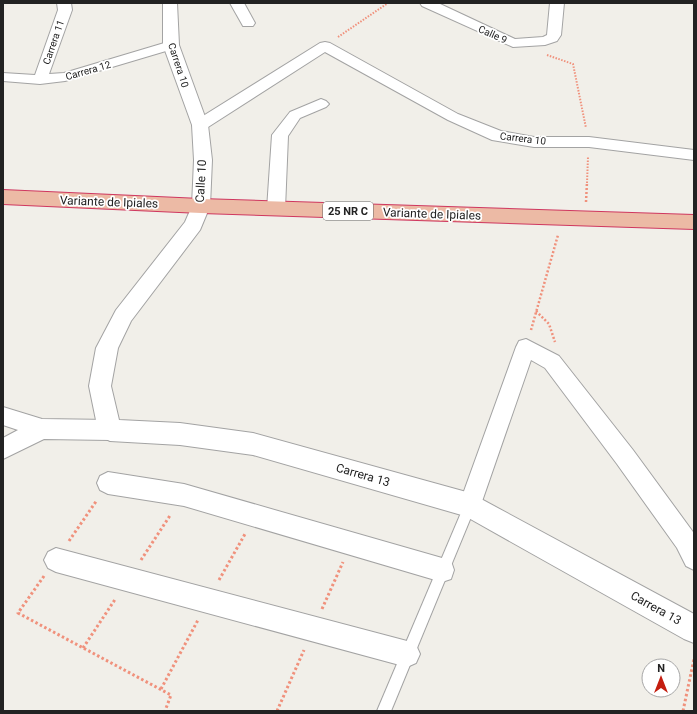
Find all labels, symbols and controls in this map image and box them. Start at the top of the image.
street label: Carrera 11 [41,18,66,66]
street label: Calle 9 [477,23,509,46]
street label: Carrera 10 [166,41,191,89]
street label: Carrera 12 [64,59,112,82]
street label: Carrera 10 [499,130,547,147]
street label: Calle 10 [193,159,209,203]
street label: Variante de Ipiales [60,193,158,211]
road number: 25 NR C [323,202,373,220]
street label: Variante de Ipiales [383,205,481,223]
street label: Carrera 13 [334,461,392,489]
street label: Carrera 13 [628,588,684,628]
north arrow [641,658,681,698]
text: N [657,662,665,675]

